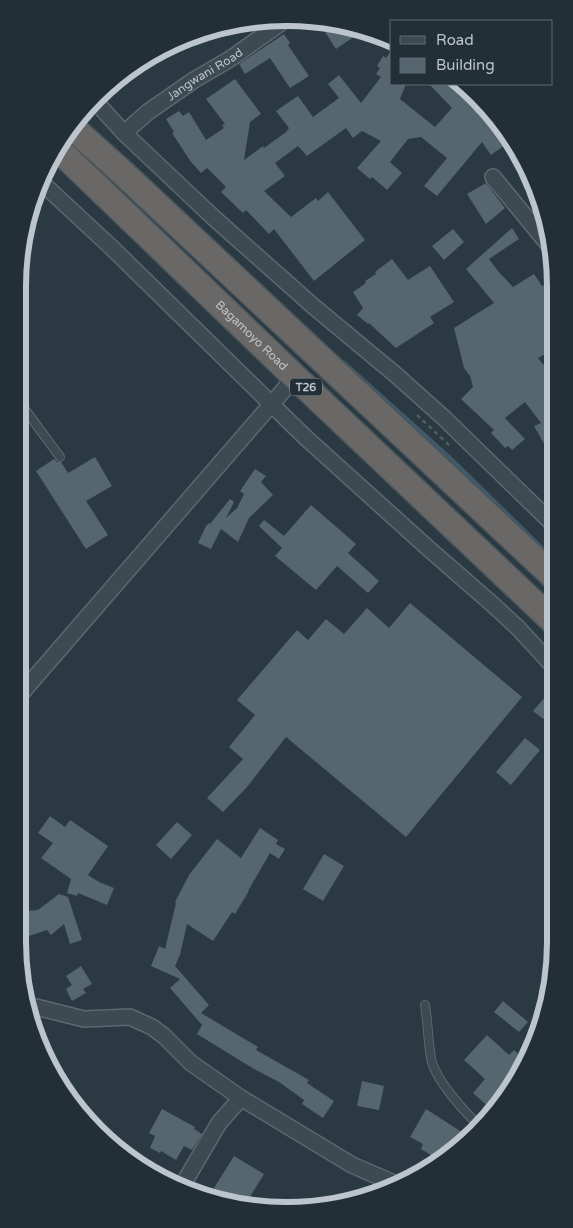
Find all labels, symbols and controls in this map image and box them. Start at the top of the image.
legend [390,20,553,85]
text: Road [436,31,474,49]
street label: Jangwani Road [164,45,245,104]
text: Building [436,56,495,74]
street label: Bagamoyo Road [213,298,291,373]
road number: T26 [290,378,322,396]

